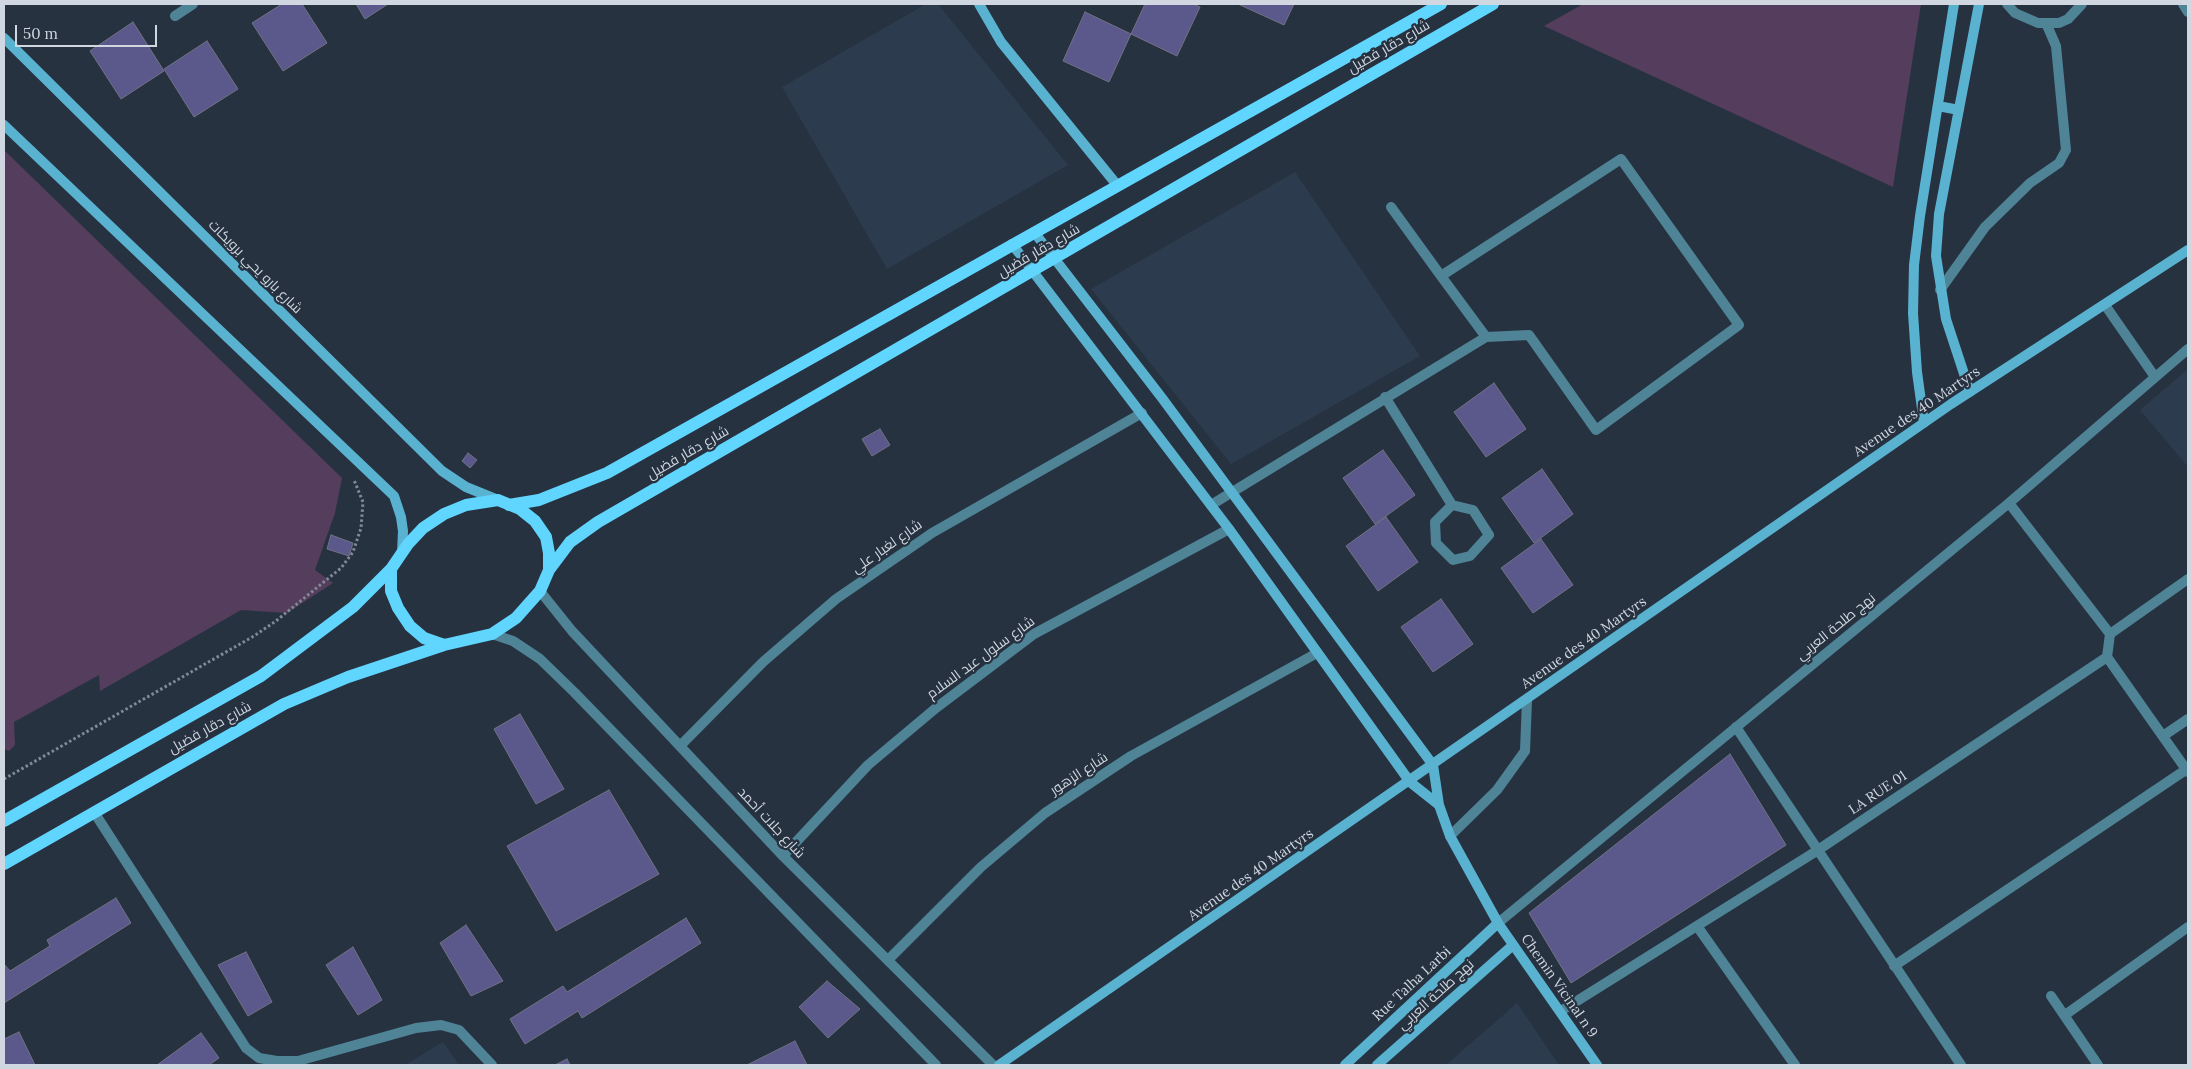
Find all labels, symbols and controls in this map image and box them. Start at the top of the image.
scale bar [18,15,160,47]
street label: شارع دقار فضيل [1345,17,1433,77]
text: 50 m [23,24,58,43]
street label: شارع بارو يحي برويكات [205,217,305,317]
street label: شارع دقار فضيل [995,221,1083,281]
street label: Avenue des 40 Martyrs [1851,363,1983,461]
street label: شارع دقار فضيل [644,423,732,483]
street label: شارع لغبار علي [849,517,925,577]
street label: نهج طلحة العربي [1793,590,1879,664]
street label: Avenue des 40 Martyrs [1518,593,1650,693]
street label: شارع سلول عبد السلام [924,613,1038,703]
street label: شارع دقار فضيل [166,698,254,758]
street label: شارع الزهور [1047,749,1111,799]
street label: LA RUE 01 [1846,768,1910,818]
street label: شارع جلات أحمد [734,784,808,862]
street label: Avenue des 40 Martyrs [1185,825,1317,925]
street label: Chemin Vicinal n 9 [1517,931,1601,1041]
street label: Rue Talha Larbi [1369,943,1455,1025]
street label: نهج طلحة العربي [1394,956,1478,1034]

